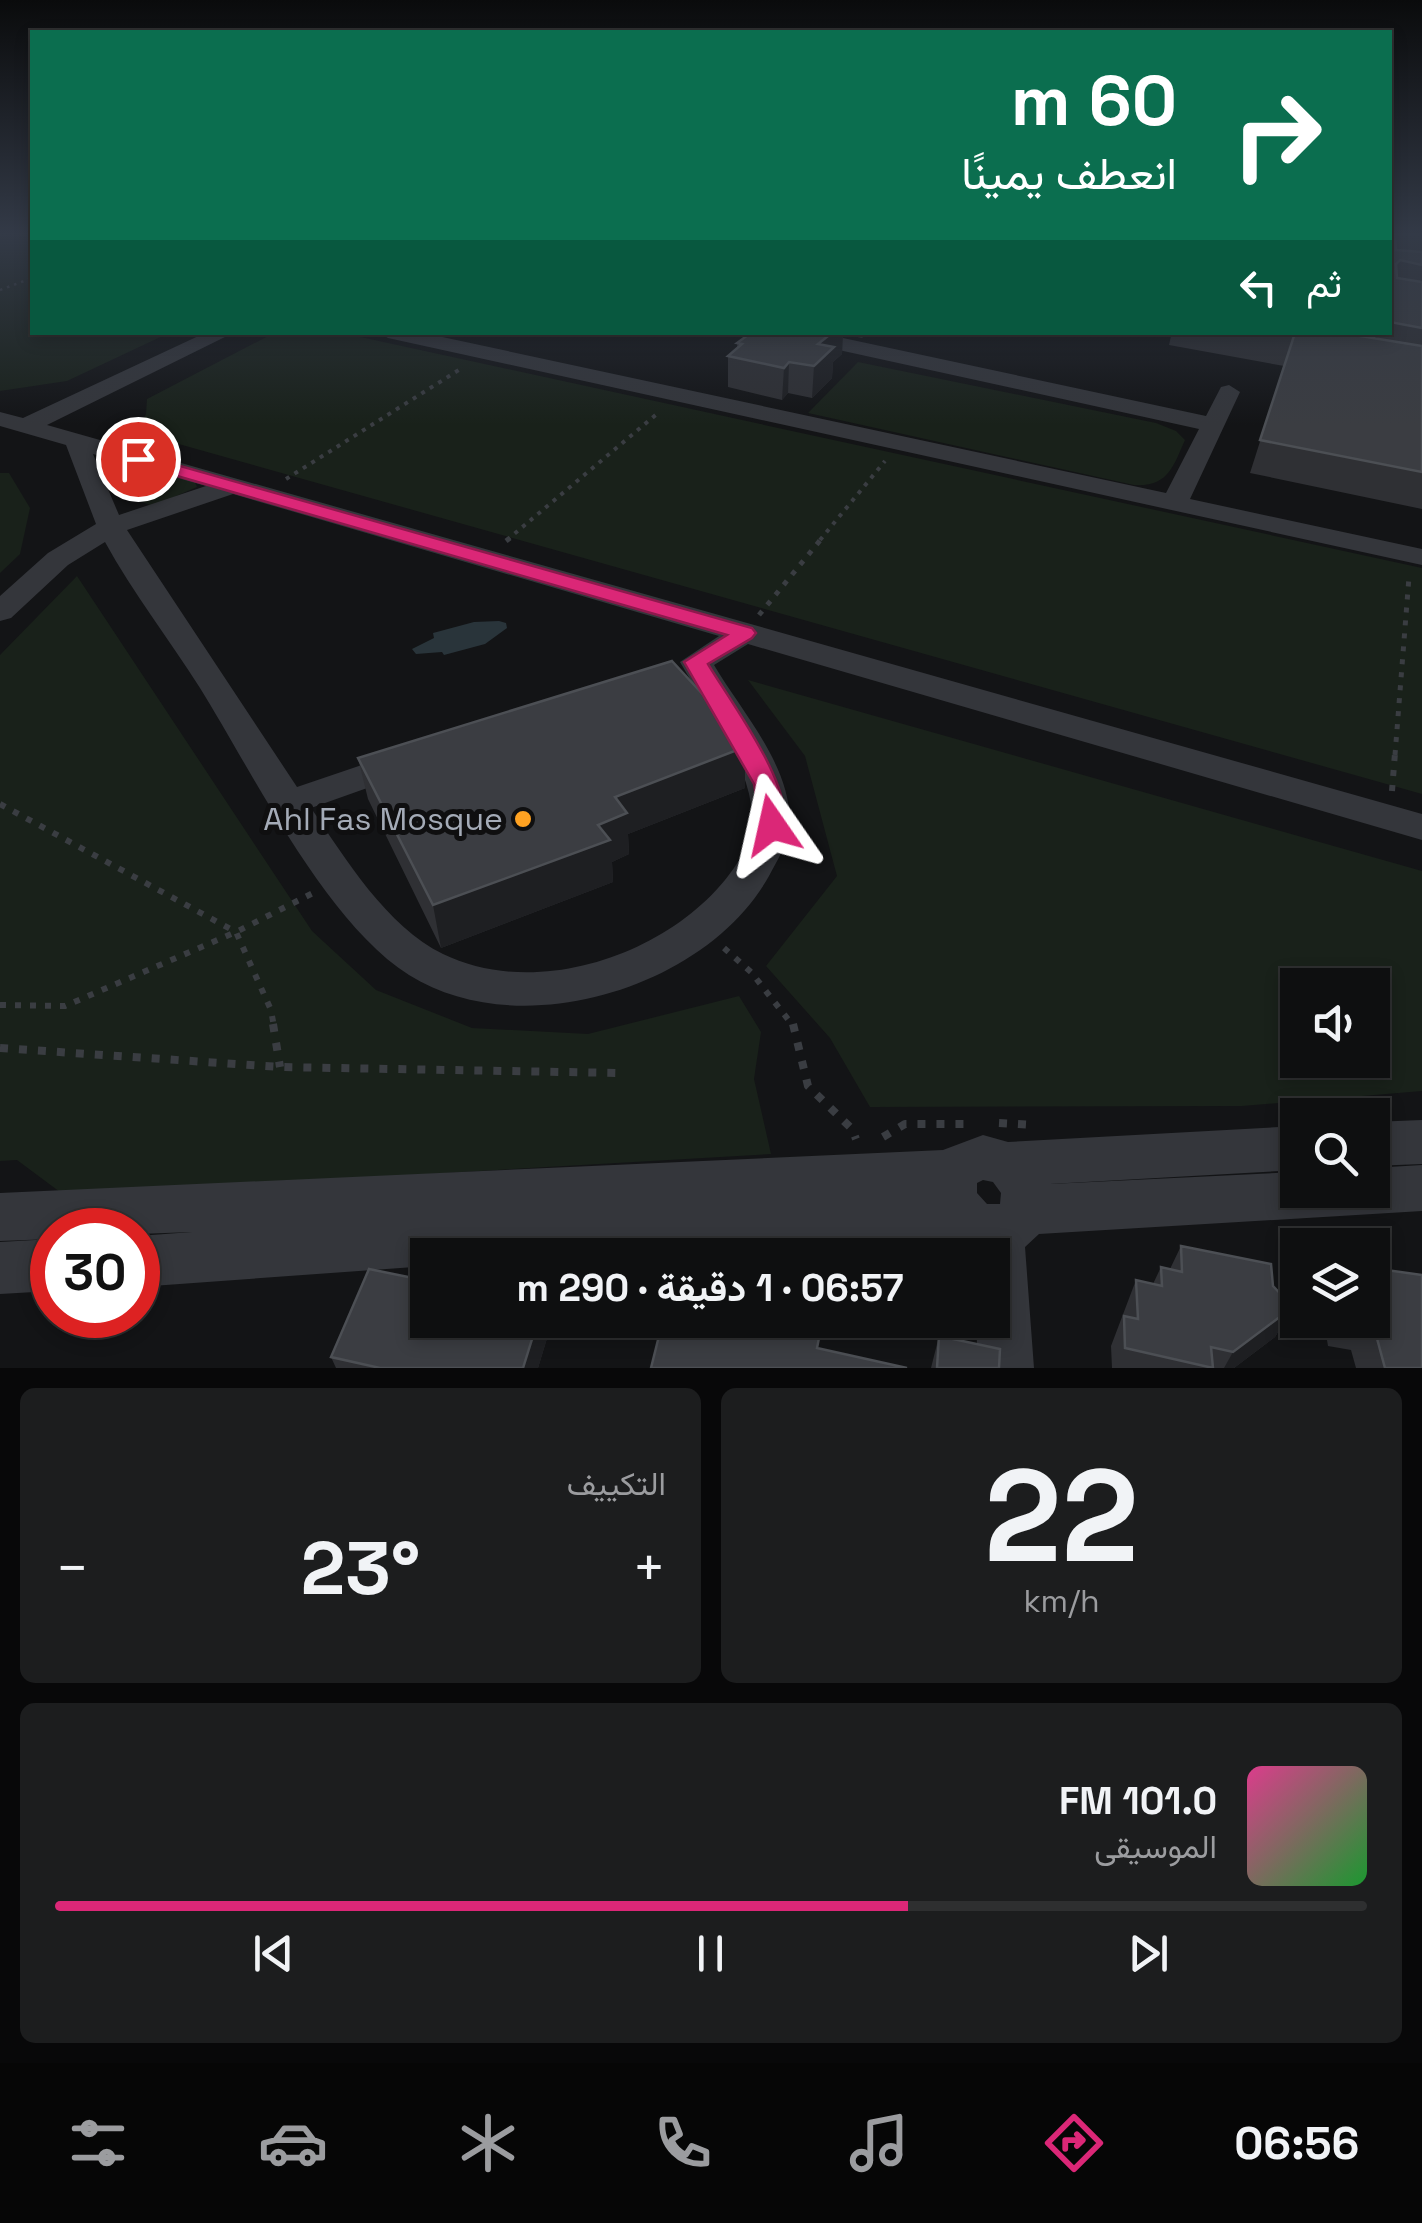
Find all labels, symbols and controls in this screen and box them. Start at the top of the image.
text: 60 m [1011,56,1177,145]
icon: right [1212,70,1342,200]
text: انعطف يمينًا [961,145,1177,202]
icon: left [1231,260,1286,315]
text: ثم [1306,260,1342,308]
pin [96,417,181,502]
icon: arrive [111,432,166,487]
position arrow [720,773,824,877]
place label: Ahl Fas Mosque [263,799,503,839]
marker: Ahl Fas Mosque [512,808,534,830]
map controls [1280,968,1390,1338]
button: sound [1280,968,1390,1078]
button: search [1280,1098,1390,1208]
speed limit sign: 30 [30,1208,160,1338]
button: layers [1280,1228,1390,1338]
text: 06:57 · 1 دقيقة · 290 m [516,1264,904,1312]
text: 22 [984,1433,1139,1599]
text: التكييف [567,1464,666,1504]
text: 23° [301,1520,420,1616]
text: − [55,1533,89,1603]
text: + [632,1533,666,1603]
text: km/h [1023,1581,1100,1621]
text: 101.0 FM [1059,1777,1217,1825]
text: الموسيقى [1094,1827,1217,1867]
icon: previous [246,1926,301,1981]
icon: pause [683,1926,738,1981]
icon: next [1121,1926,1176,1981]
icon: filters [63,2108,133,2178]
icon: car [258,2108,328,2178]
icon: climate [453,2108,523,2178]
icon: phone [648,2108,718,2178]
icon: music [844,2108,914,2178]
icon: directions [1039,2108,1109,2178]
text: 06:56 [1234,2115,1359,2172]

